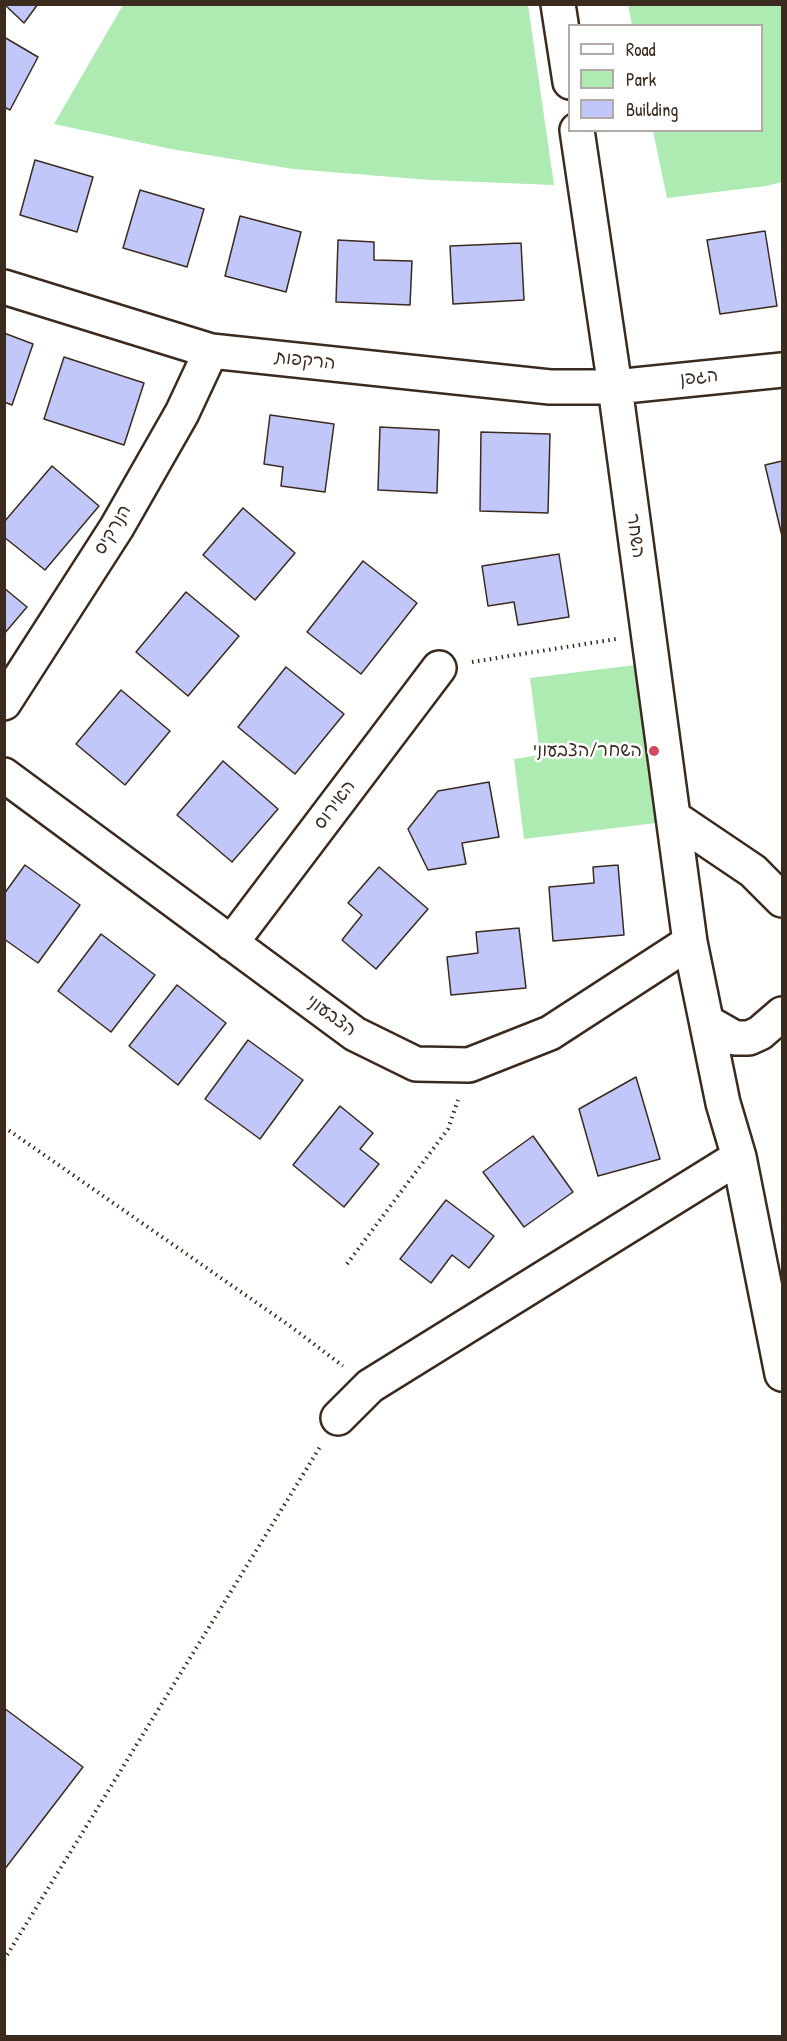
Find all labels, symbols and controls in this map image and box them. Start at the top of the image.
legend [568,24,763,132]
text: Road [626,37,656,62]
text: Park [626,67,656,92]
text: Building [626,97,678,122]
street label: הרקפות [274,347,336,375]
street label: הגפן [679,365,719,391]
street label: הנרקיס [90,501,136,559]
street label: השחר [621,512,649,560]
place label: השחר/הצבעוני [533,740,642,762]
marker: השחר/הצבעוני [647,744,661,758]
street label: האירוס [310,776,360,834]
street label: הצבעוני [302,991,360,1041]

